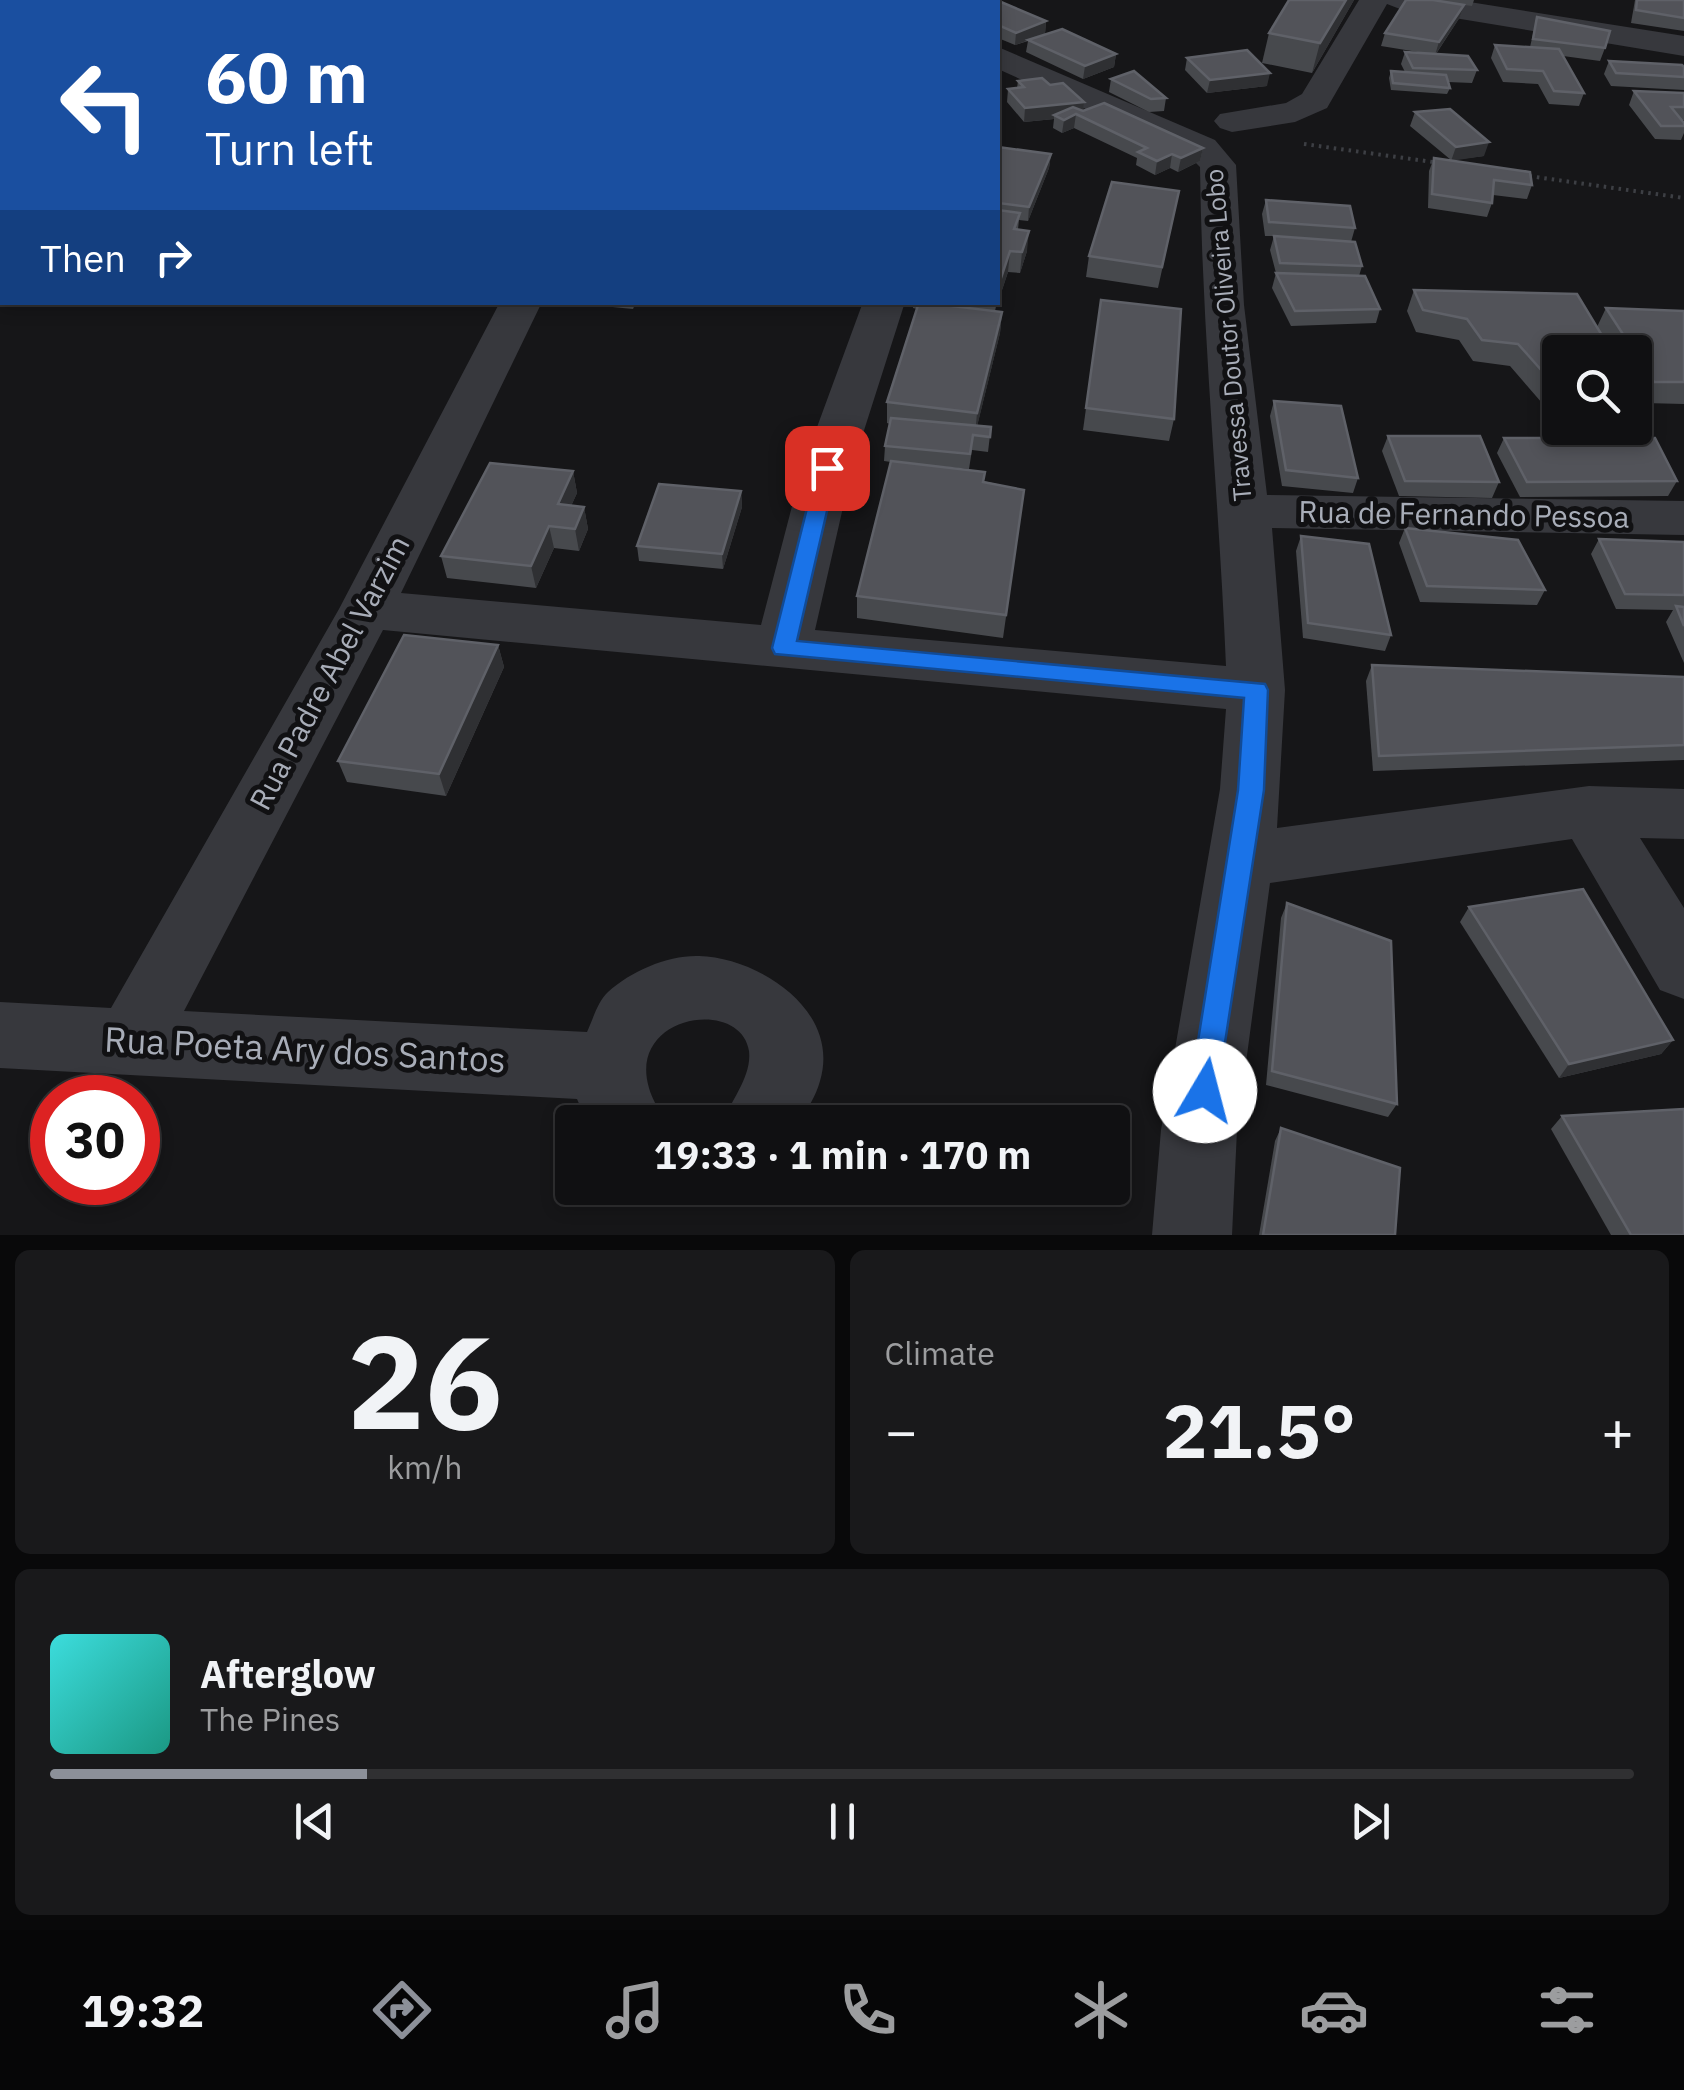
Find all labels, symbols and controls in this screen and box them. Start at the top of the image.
text: 60 m [205,31,368,122]
icon: left [40,40,170,170]
text: Turn left [205,119,374,177]
street label: Travessa Doutor Oliveira Lobo [1197,168,1258,503]
icon: right [146,230,201,285]
text: Then [40,233,126,282]
map controls [1542,335,1652,445]
button: search [1542,335,1652,445]
pin [785,426,870,511]
icon: arrive [800,441,855,496]
street label: Rua de Fernando Pessoa [1298,491,1630,536]
street label: Rua Padre Abel Varzim [240,528,418,816]
street label: Rua Poeta Ary dos Santos [103,1016,507,1082]
position arrow [1153,1039,1257,1143]
speed limit sign: 30 [30,1075,160,1205]
text: 19:33 · 1 min · 170 m [654,1130,1031,1179]
text: 26 [347,1296,503,1465]
text: Climate [885,1332,995,1374]
text: 21.5° [1162,1381,1356,1479]
text: − [885,1395,918,1466]
text: + [1601,1395,1634,1466]
text: km/h [387,1446,462,1488]
text: Afterglow [200,1649,376,1698]
text: The Pines [200,1698,340,1740]
icon: previous [287,1794,342,1849]
icon: pause [815,1794,870,1849]
icon: next [1343,1794,1398,1849]
icon: directions [367,1975,437,2045]
icon: music [600,1975,670,2045]
icon: phone [833,1975,903,2045]
icon: climate [1066,1975,1136,2045]
icon: car [1299,1975,1369,2045]
icon: filters [1532,1975,1602,2045]
text: 19:32 [82,1981,204,2039]

